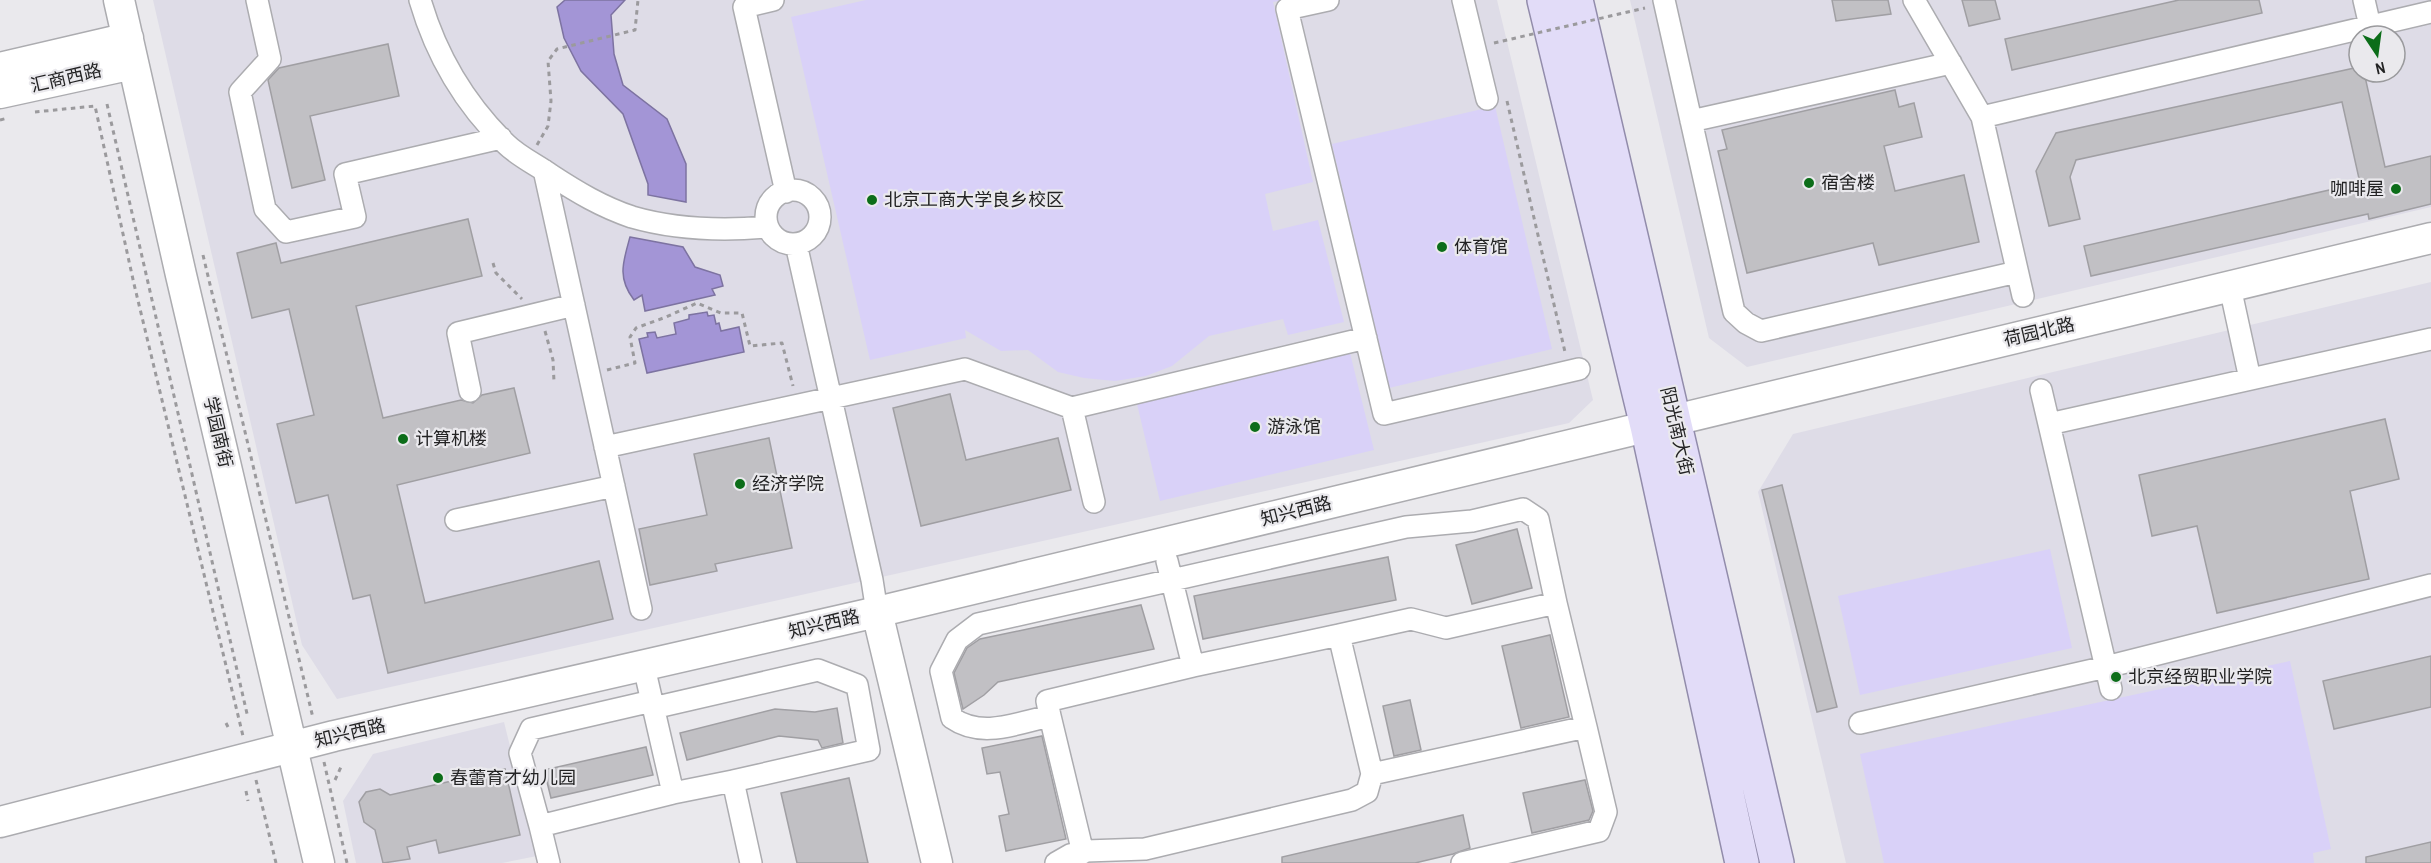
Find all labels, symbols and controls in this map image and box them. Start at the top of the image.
north arrow [2347,24,2407,84]
street label: 汇商西路 [28,57,104,98]
text: N [2373,57,2387,80]
place label: 宿舍楼 [1821,170,1875,195]
marker: 宿舍楼 [1802,176,1816,190]
place label: 咖啡屋 [2330,176,2384,201]
marker: 咖啡屋 [2389,182,2403,196]
place label: 北京工商大学良乡校区 [884,187,1064,212]
marker: 北京工商大学良乡校区 [865,193,879,207]
place label: 体育馆 [1454,234,1508,259]
marker: 体育馆 [1435,240,1449,254]
street label: 荷园北路 [2001,311,2077,352]
street label: 阳光南大街 [1655,384,1700,478]
street label: 学园南街 [198,394,239,470]
place label: 游泳馆 [1267,414,1321,439]
marker: 游泳馆 [1248,420,1262,434]
place label: 计算机楼 [415,426,487,451]
marker: 计算机楼 [396,432,410,446]
place label: 经济学院 [752,471,824,496]
marker: 经济学院 [733,477,747,491]
street label: 知兴西路 [1258,490,1334,531]
street label: 知兴西路 [786,603,862,644]
place label: 北京经贸职业学院 [2128,664,2272,689]
marker: 北京经贸职业学院 [2109,670,2123,684]
street label: 知兴西路 [312,712,388,753]
place label: 春蕾育才幼儿园 [450,765,576,790]
marker: 春蕾育才幼儿园 [431,771,445,785]

